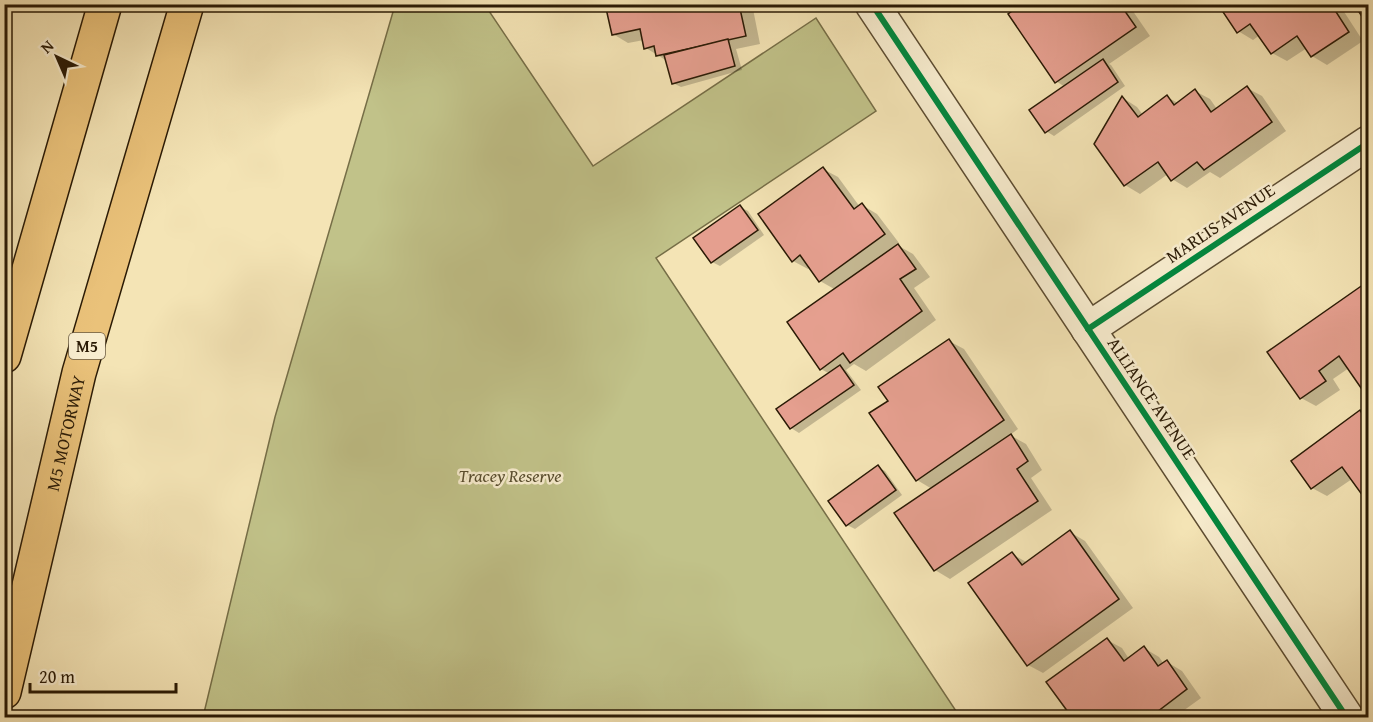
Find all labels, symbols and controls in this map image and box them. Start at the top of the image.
north arrow [27,27,87,87]
text: N [34,34,59,59]
street label: MARLIS AVENUE [1160,177,1280,269]
street label: ALLIANCE AVENUE [1101,331,1203,465]
road number: M5 [69,333,105,359]
street label: M5 MOTORWAY [38,372,92,494]
park label: Tracey Reserve [459,462,561,489]
scale bar [30,656,176,694]
text: 20 m [39,663,75,690]

